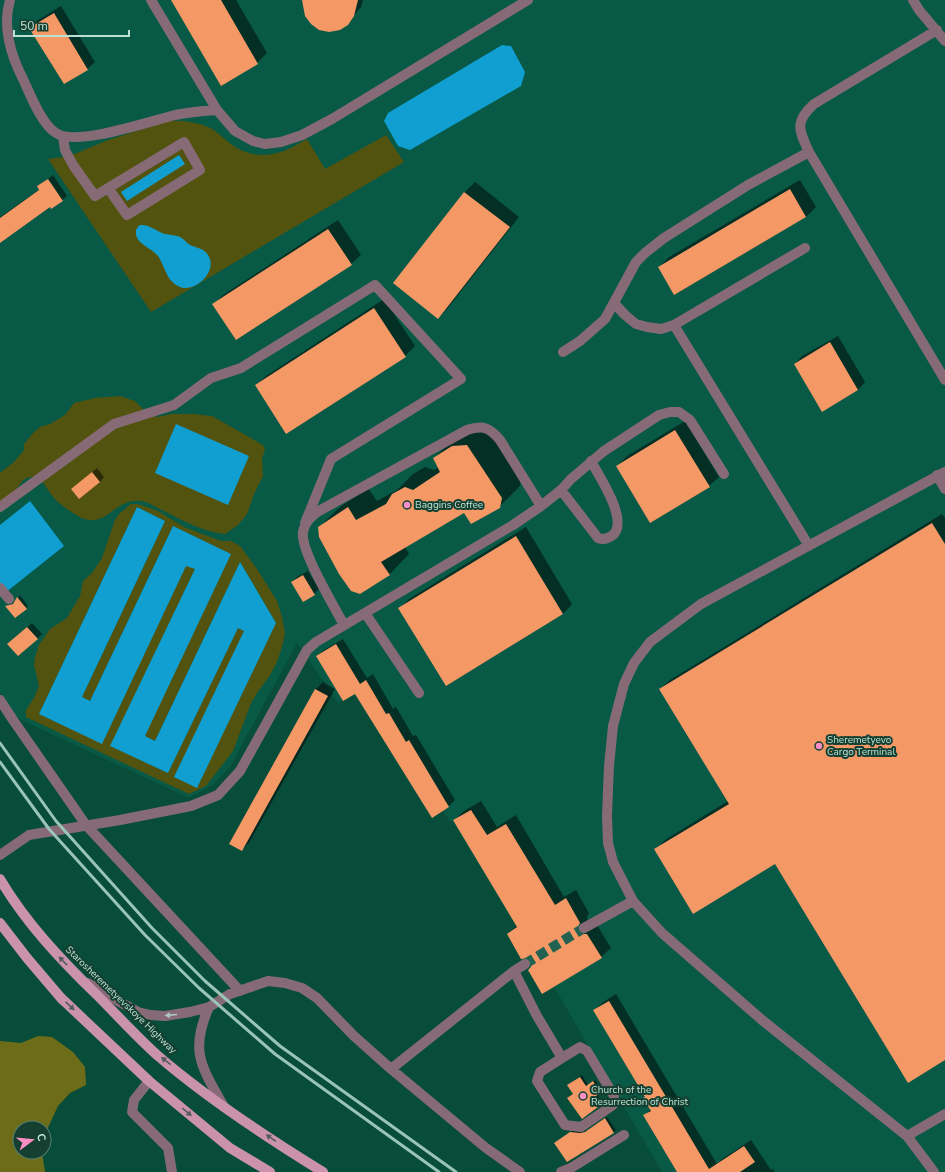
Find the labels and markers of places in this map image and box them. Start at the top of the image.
place label: Baggins Coffee [415,498,483,512]
marker: Baggins Coffee [402,500,412,510]
place label: Sheremetyevo Cargo Terminal [827,733,895,759]
marker: Sheremetyevo Cargo Terminal [814,741,824,751]
place label: Church of the Resurrection of Christ [591,1083,688,1109]
marker: Church of the Resurrection of Christ [578,1091,588,1101]

